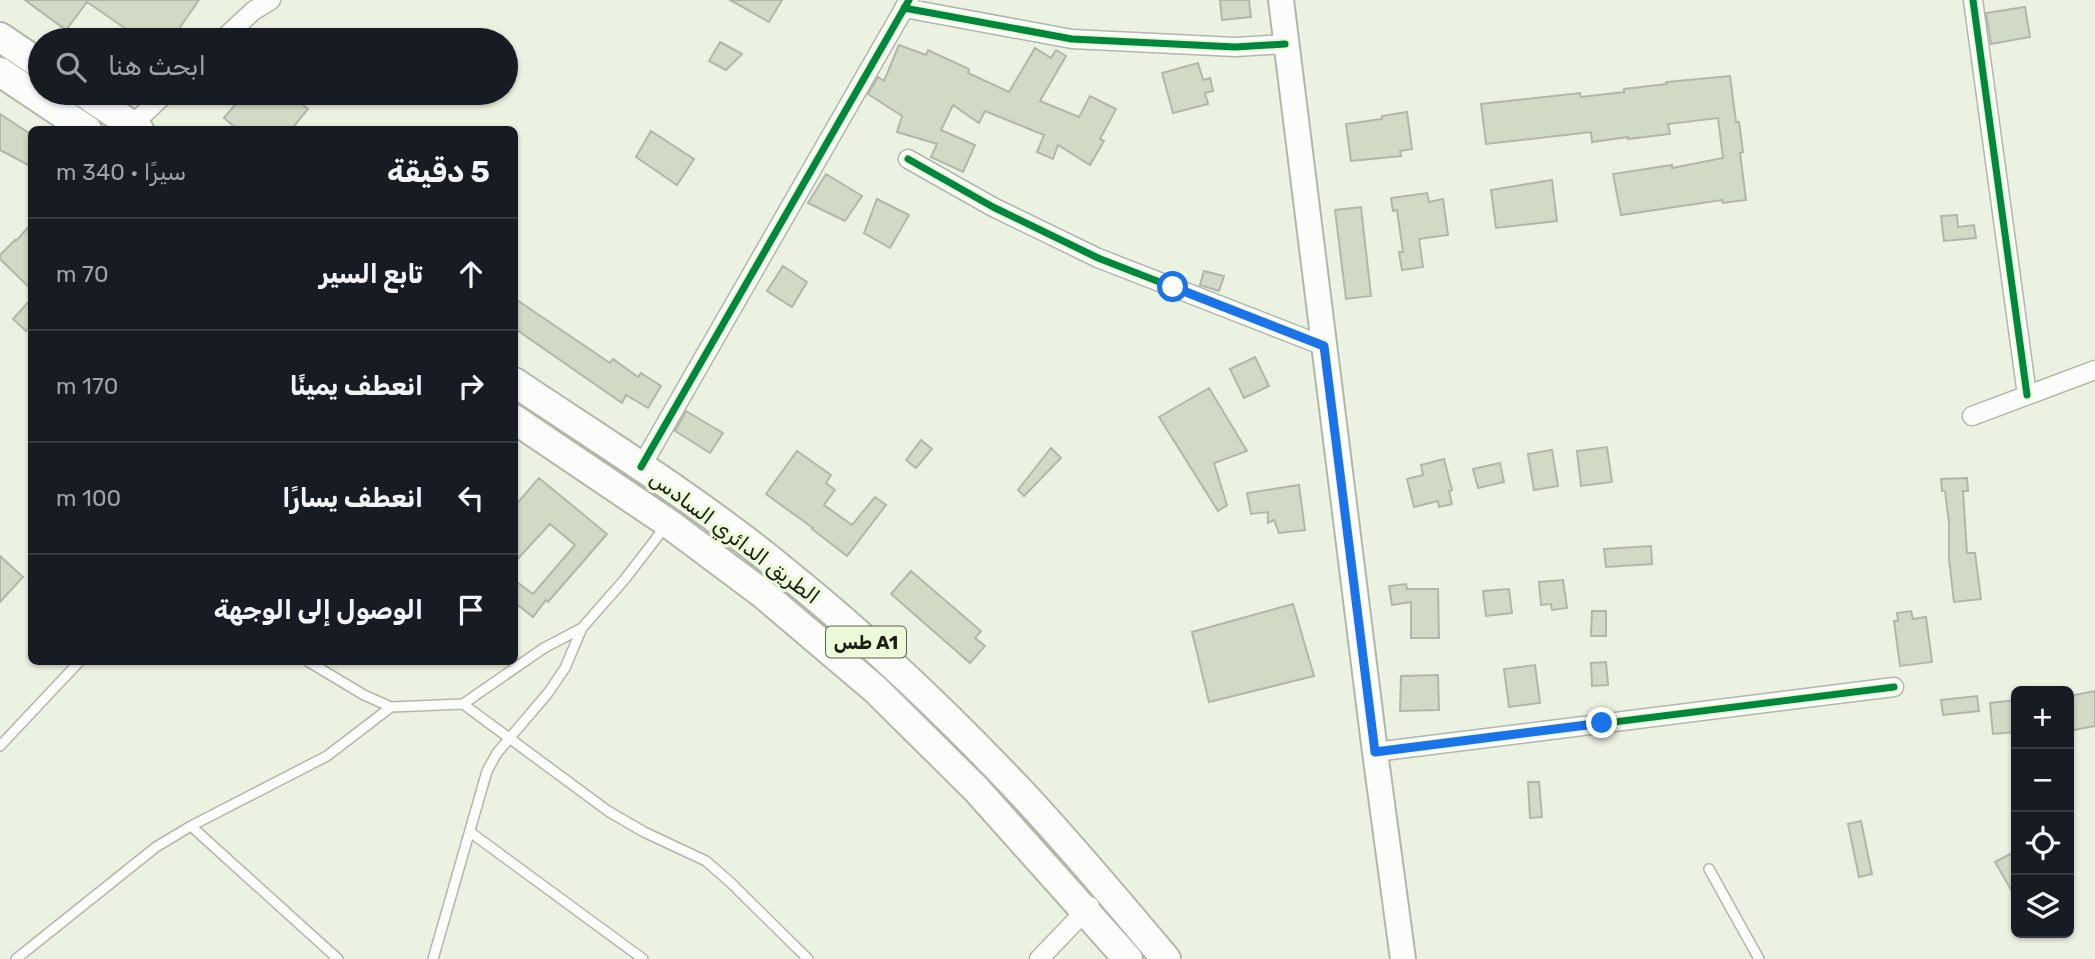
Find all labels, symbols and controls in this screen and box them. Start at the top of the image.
search box [28,28,518,105]
icon: search [52,48,90,86]
text: ابحث هنا [108,51,206,82]
text: 5 دقيقة [387,154,490,190]
text: سيرًا · 340 m [56,158,186,186]
icon: ahead [452,255,490,293]
text: تابع السير [319,259,423,290]
text: 70 m [56,260,109,288]
route start [1157,271,1188,302]
icon: right [452,367,490,405]
text: انعطف يمينًا [290,371,423,402]
text: 170 m [56,372,118,400]
street label: الطريق الدائري السادس [644,465,825,611]
icon: left [452,479,490,517]
text: انعطف يسارًا [282,483,423,514]
text: 100 m [56,484,121,512]
icon: arrive [452,591,490,629]
text: الوصول إلى الوجهة [214,595,423,626]
road number: طس A1 [826,626,906,657]
map controls [2011,686,2074,938]
button: + [2011,686,2074,749]
route end [1586,707,1617,738]
button: − [2011,749,2074,812]
button: locate [2011,812,2074,875]
button: layers [2011,875,2074,938]

